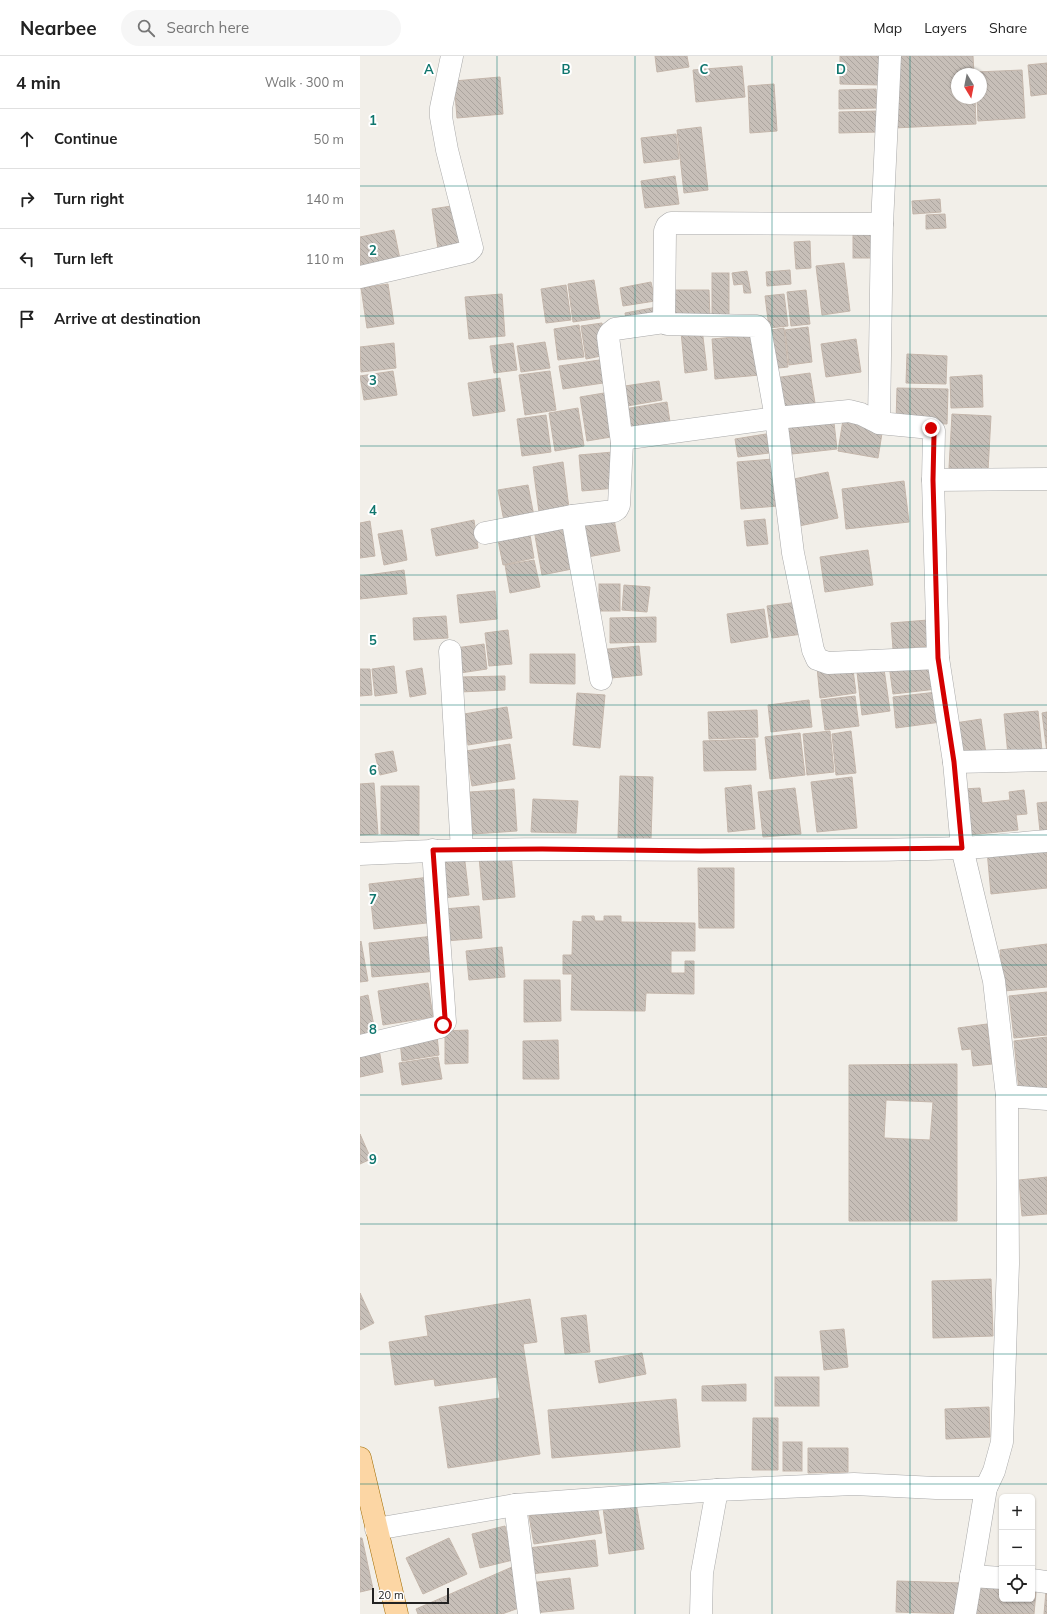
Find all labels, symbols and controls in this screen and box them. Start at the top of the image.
search box [121,10,401,46]
text: Nearbee [20,16,97,40]
icon: search [135,17,157,39]
text: Search here [167,18,249,37]
text: Map [873,19,902,37]
text: Layers [924,19,967,37]
text: Share [989,19,1027,37]
text: A [424,61,434,77]
text: B [562,61,571,77]
text: C [700,61,709,77]
text: D [836,61,846,77]
north arrow [951,68,987,104]
text: 4 min [16,72,61,93]
text: Walk · 300 m [265,74,344,90]
text: 1 [369,112,377,128]
icon: ahead [16,128,38,150]
text: Continue [54,129,117,148]
text: 50 m [314,131,344,147]
icon: right [16,188,38,210]
text: Turn right [54,189,124,208]
text: 140 m [306,191,344,207]
text: 2 [369,242,377,258]
icon: left [16,248,38,270]
text: Turn left [54,249,113,268]
text: 110 m [306,251,344,267]
icon: arrive [16,308,38,330]
text: Arrive at destination [54,309,201,328]
text: 3 [369,372,377,388]
route end [922,419,940,437]
text: 4 [369,502,377,518]
text: 5 [369,632,377,648]
text: 6 [369,762,377,778]
text: 7 [369,891,377,907]
route start [434,1016,452,1034]
text: 8 [369,1021,377,1037]
text: 9 [369,1151,377,1167]
map controls [999,1494,1035,1602]
button: + [999,1494,1035,1530]
button: − [999,1530,1035,1566]
button: locate [999,1566,1035,1602]
scale bar [372,1586,449,1605]
text: 20 m [378,1588,404,1602]

